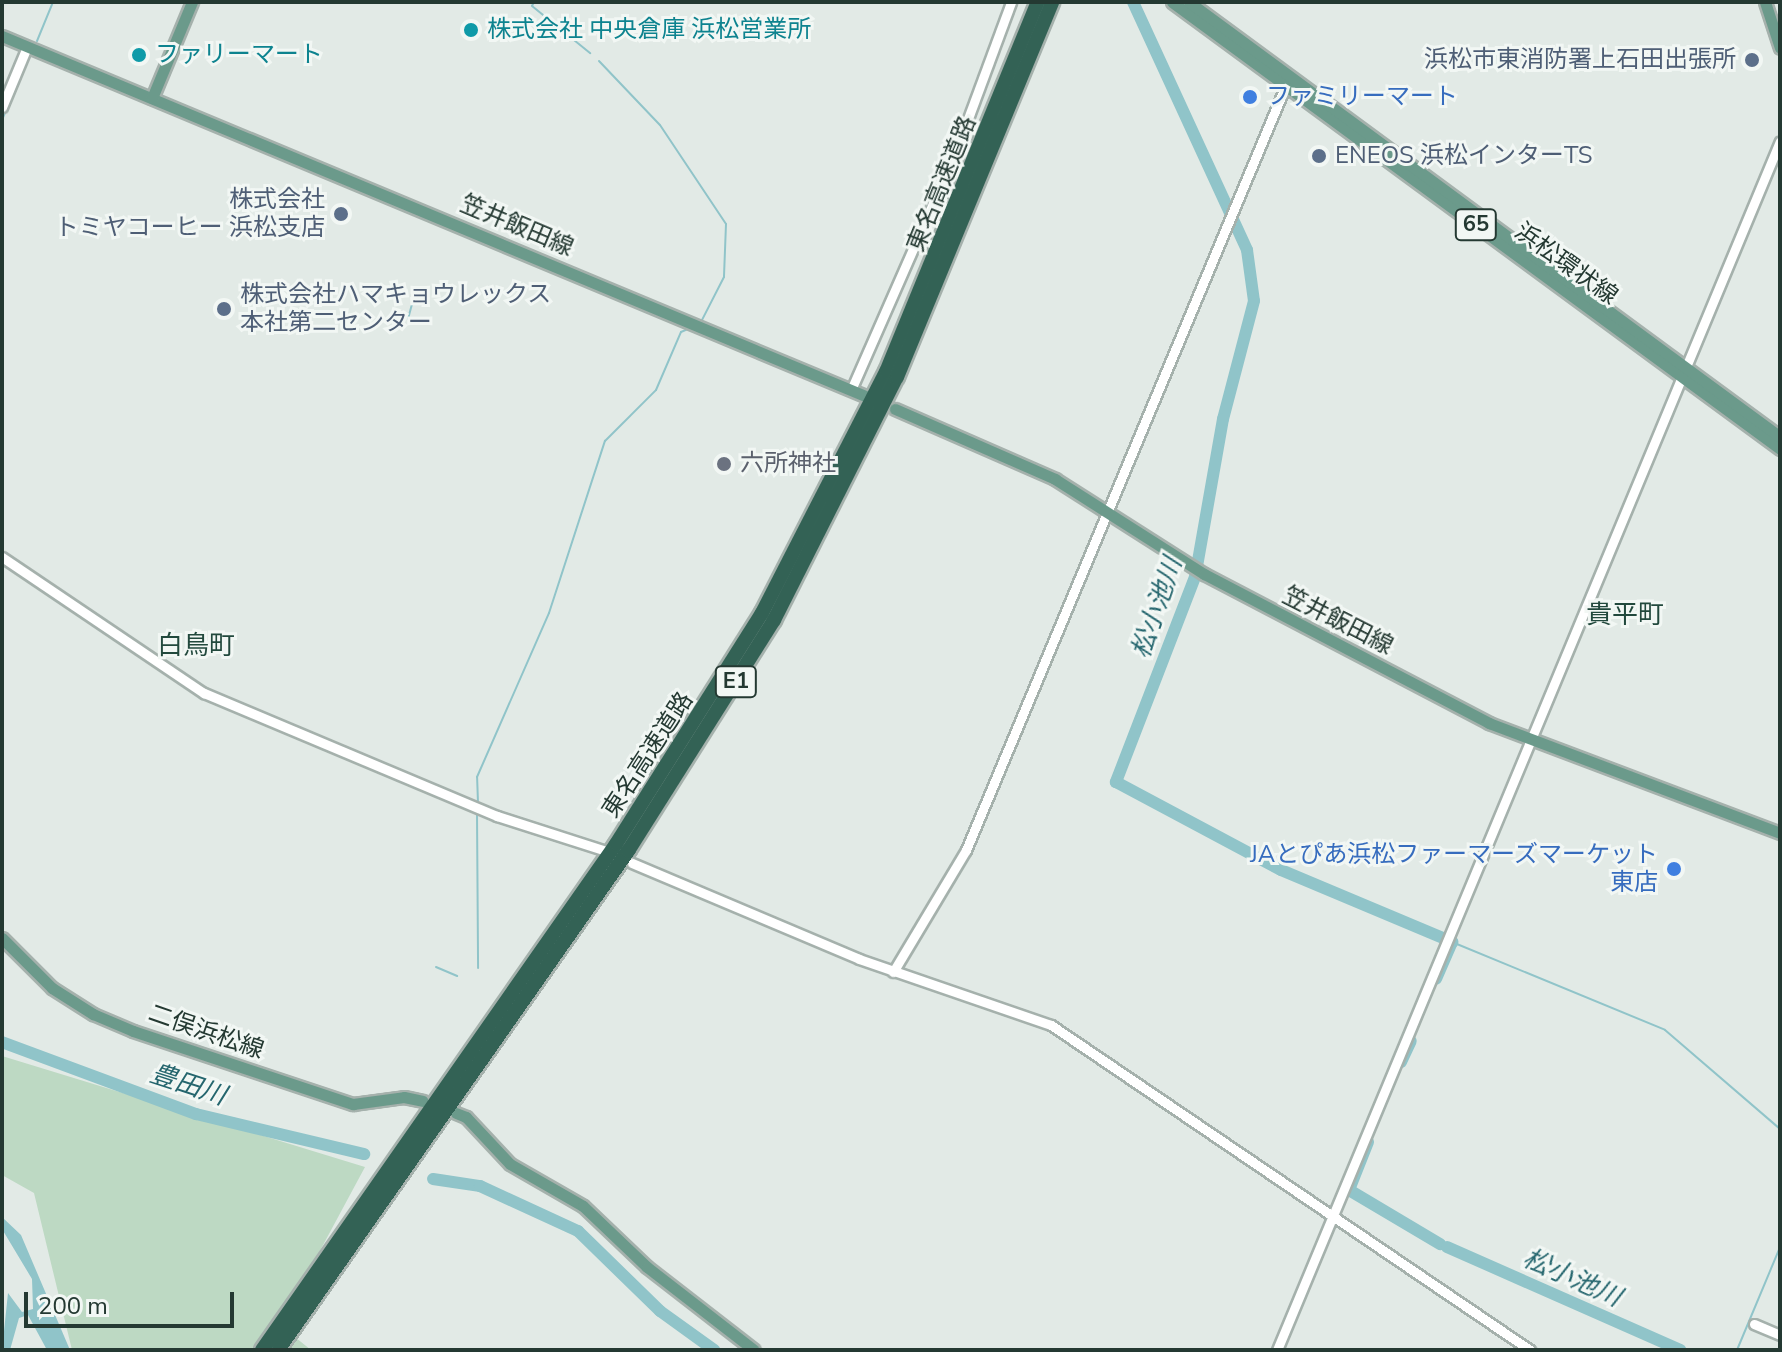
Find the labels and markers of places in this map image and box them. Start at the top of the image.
place label: 株式会社 中央倉庫 浜松営業所 [487,16,811,44]
marker: 株式会社 中央倉庫 浜松営業所 [462,21,480,39]
place label: ファリーマート [155,41,323,69]
marker: ファリーマート [130,46,148,64]
place label: 浜松市東消防署上石田出張所 [1424,46,1736,74]
marker: 浜松市東消防署上石田出張所 [1743,51,1761,69]
place label: ファミリーマート [1266,83,1458,111]
marker: ファミリーマート [1241,88,1259,106]
place label: ENEOS 浜松インターTS [1335,142,1593,170]
marker: ENEOS 浜松インターTS [1310,147,1328,165]
place label: 株式会社 トミヤコーヒー 浜松支店 [55,186,325,242]
marker: 株式会社 トミヤコーヒー 浜松支店 [332,205,350,223]
place label: 株式会社ハマキョウレックス 本社第二センター [240,281,552,337]
marker: 株式会社ハマキョウレックス 本社第二センター [215,300,233,318]
place label: 六所神社 [740,450,836,478]
marker: 六所神社 [715,455,733,473]
place label: JAとぴあ浜松ファーマーズマーケット 東店 [1249,841,1658,897]
marker: JAとぴあ浜松ファーマーズマーケット 東店 [1665,860,1683,878]

